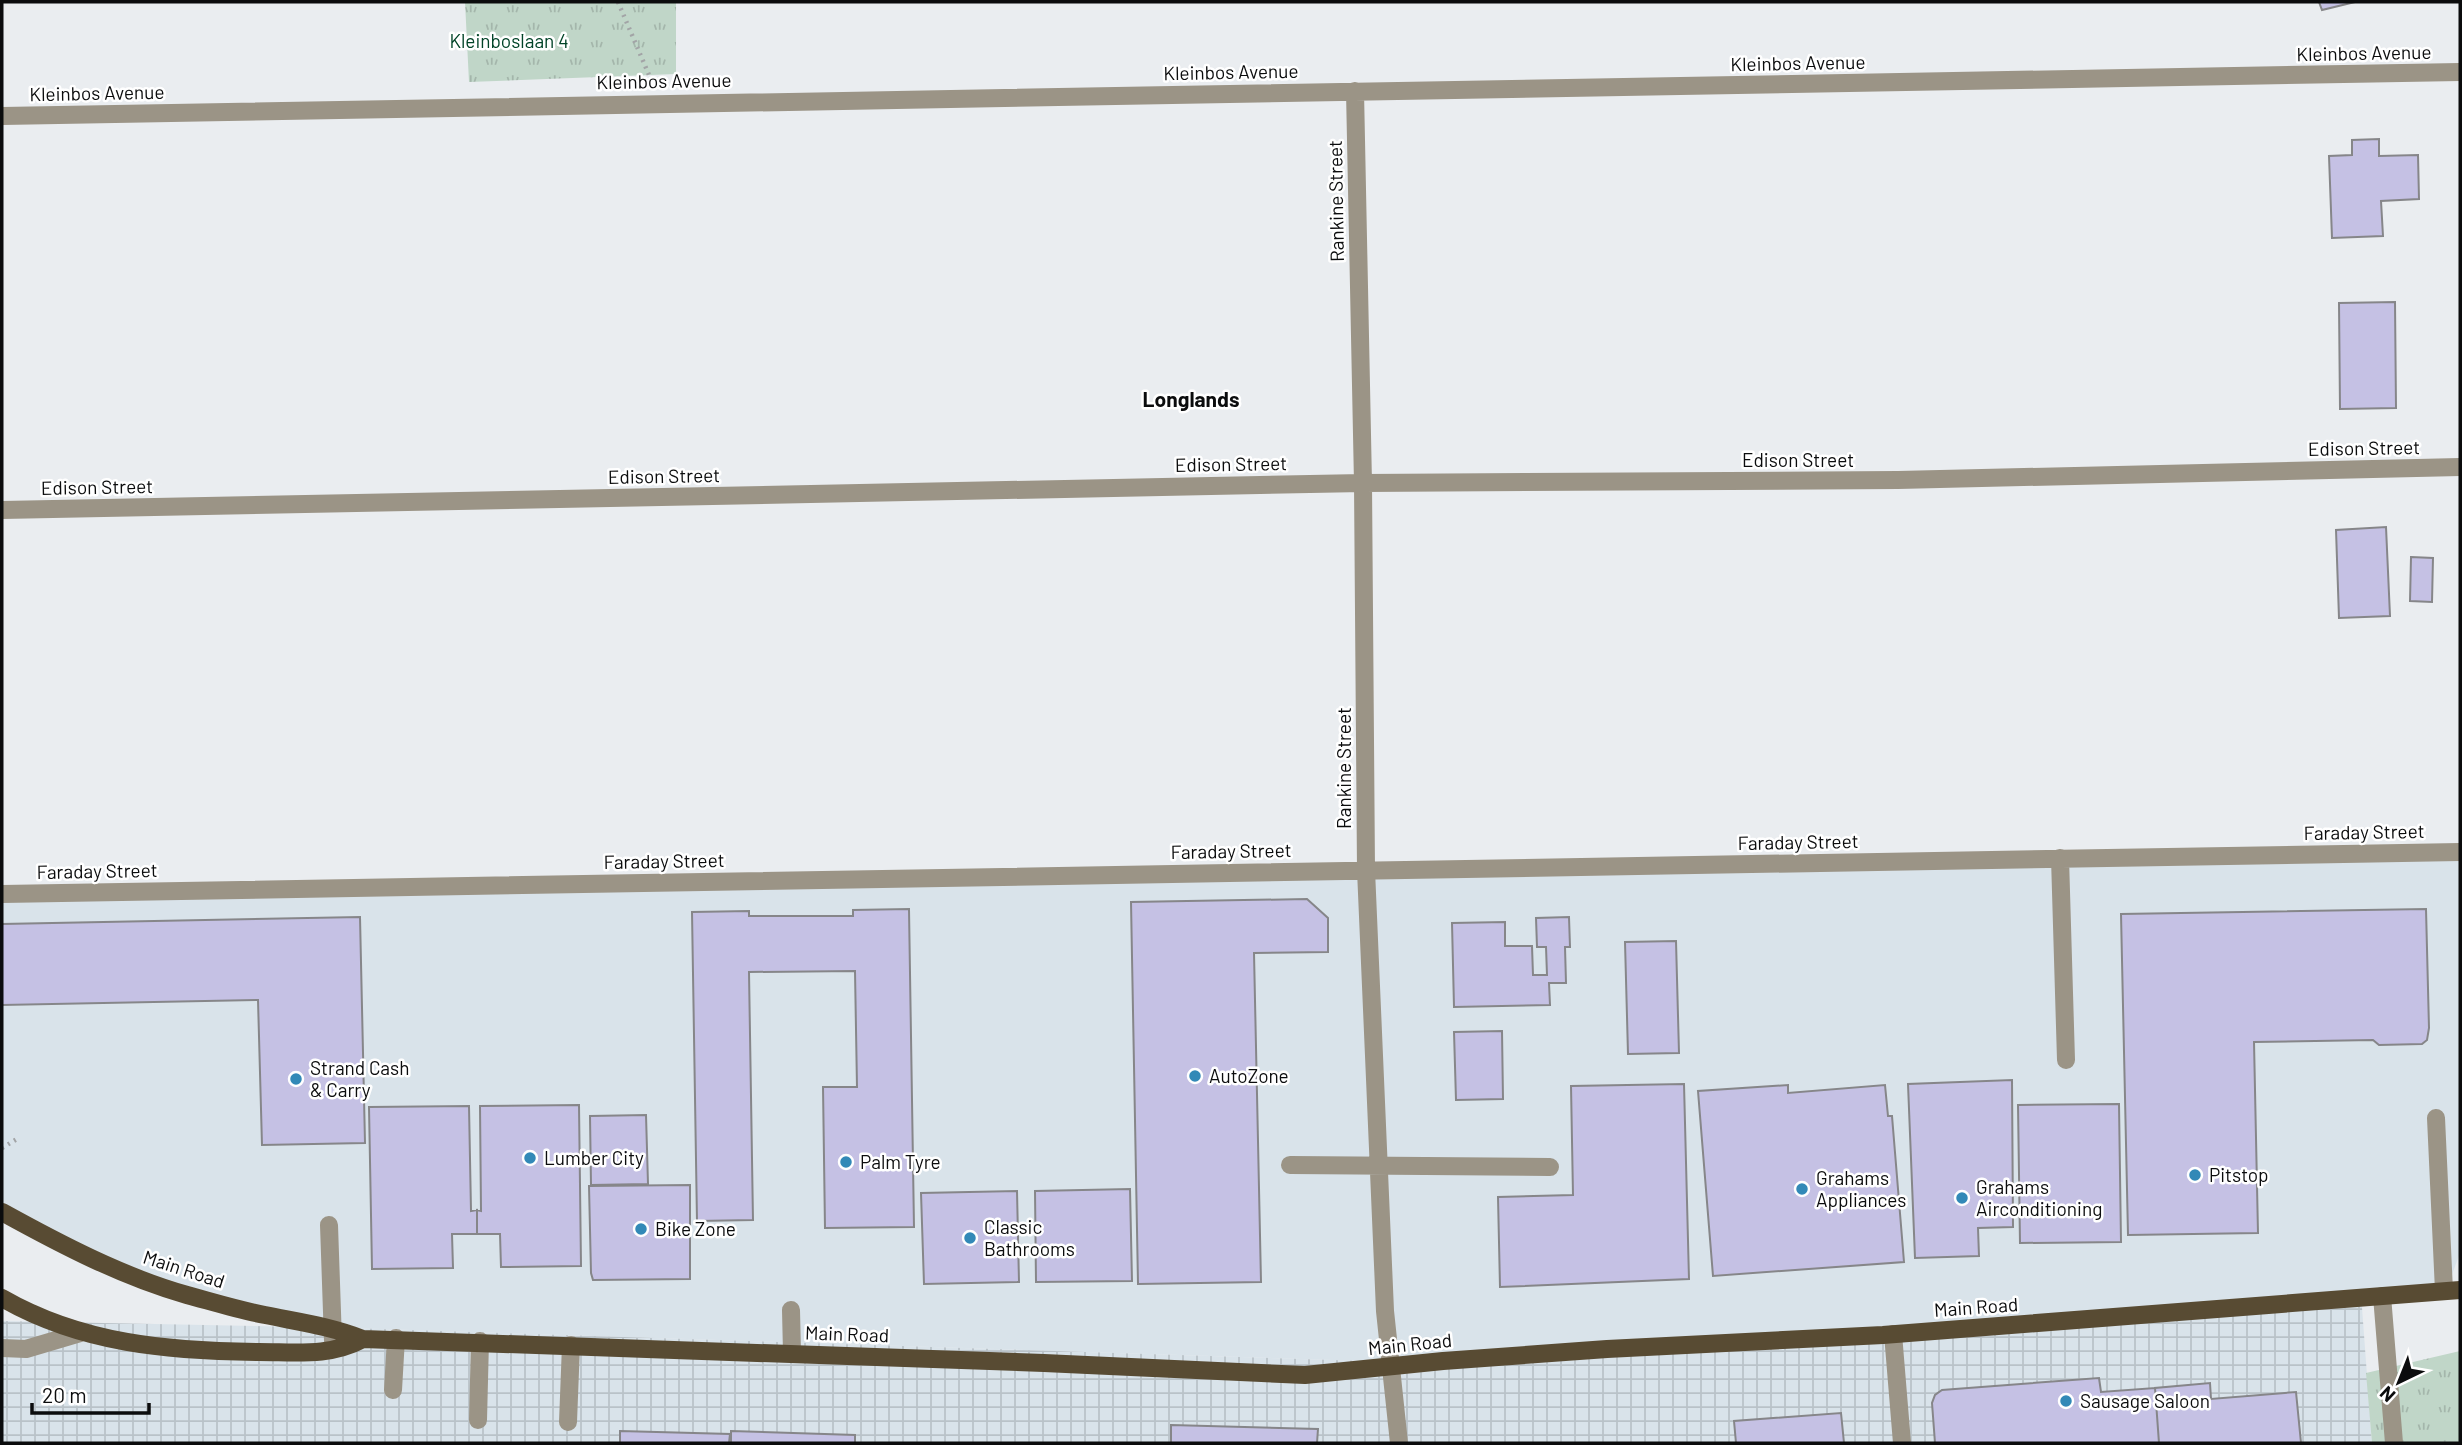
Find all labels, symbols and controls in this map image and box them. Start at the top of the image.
park label: Kleinboslaan 4 [449,29,569,52]
street label: Kleinbos Avenue [2296,40,2432,65]
street label: Kleinbos Avenue [1730,50,1866,75]
street label: Kleinbos Avenue [1163,59,1299,84]
street label: Kleinbos Avenue [596,68,732,93]
street label: Kleinbos Avenue [29,80,165,105]
street label: Rankine Street [1323,140,1348,262]
district label: Longlands [1143,386,1239,411]
street label: Edison Street [2308,435,2420,460]
street label: Edison Street [1742,448,1854,471]
street label: Edison Street [1175,451,1287,476]
street label: Edison Street [608,463,720,488]
street label: Edison Street [41,474,153,499]
street label: Rankine Street [1332,707,1355,829]
street label: Faraday Street [2303,819,2425,844]
street label: Faraday Street [1737,829,1859,854]
street label: Faraday Street [1170,838,1292,863]
street label: Faraday Street [603,848,725,873]
street label: Faraday Street [36,858,158,883]
place label: Strand Cash & Carry [310,1056,409,1101]
place label: AutoZone [1209,1064,1289,1087]
marker: AutoZone [1187,1068,1203,1084]
marker: Strand Cash & Carry [288,1071,304,1087]
place label: Lumber City [544,1146,644,1169]
marker: Lumber City [522,1150,538,1166]
place label: Palm Tyre [860,1150,941,1173]
marker: Palm Tyre [838,1154,854,1170]
place label: Pitstop [2209,1163,2269,1186]
place label: Grahams Appliances [1816,1166,1906,1211]
marker: Pitstop [2187,1167,2203,1183]
place label: Grahams Airconditioning [1976,1175,2102,1220]
marker: Grahams Appliances [1794,1181,1810,1197]
marker: Grahams Airconditioning [1954,1190,1970,1206]
place label: Classic Bathrooms [984,1215,1075,1260]
place label: Bike Zone [655,1217,736,1240]
marker: Bike Zone [633,1221,649,1237]
marker: Classic Bathrooms [962,1230,978,1246]
street label: Main Road [141,1245,228,1292]
street label: Main Road [1933,1292,2019,1321]
street label: Main Road [805,1321,889,1346]
street label: Main Road [1367,1328,1453,1359]
north arrow [2364,1347,2434,1417]
scale bar [32,1372,149,1416]
text: 20 m [42,1382,87,1407]
text: N [2375,1382,2400,1408]
place label: Sausage Saloon [2080,1389,2210,1412]
marker: Sausage Saloon [2058,1393,2074,1409]

